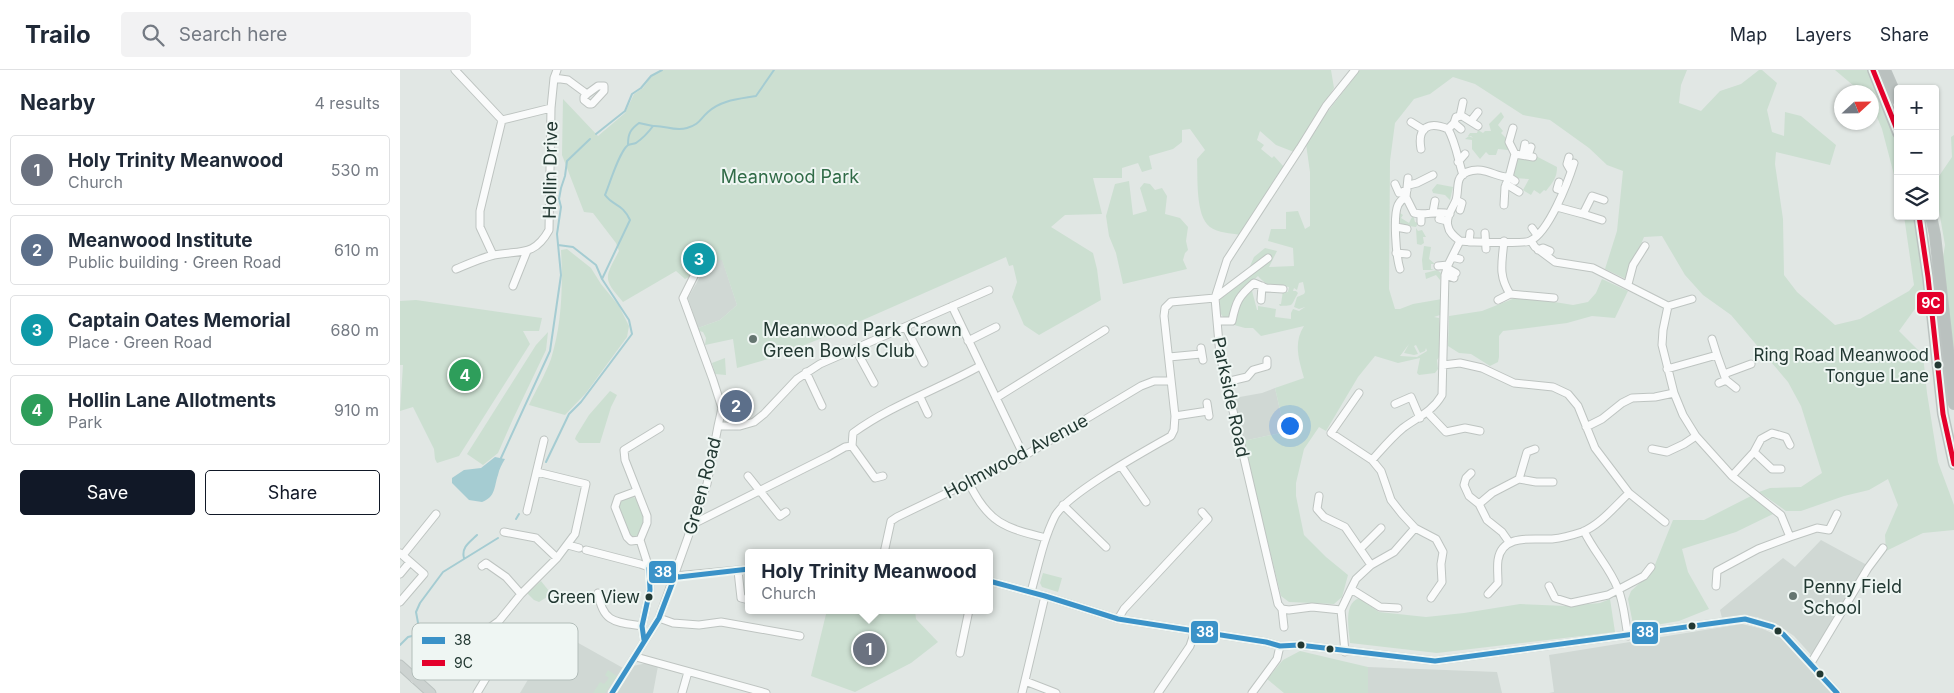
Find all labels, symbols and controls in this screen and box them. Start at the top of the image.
search box [121,12,471,57]
text: Trailo [25,20,91,49]
icon: search [139,21,167,49]
text: Search here [179,23,287,46]
text: Map [1730,24,1767,45]
text: Layers [1795,24,1852,45]
text: Share [1880,24,1929,45]
north arrow [1834,85,1879,130]
map controls [1894,85,1939,220]
button: + [1894,85,1939,130]
text: Nearby [20,90,95,115]
text: 4 results [315,93,380,113]
street label: Hollin Drive [539,121,561,219]
button: − [1894,130,1939,175]
text: Holy Trinity Meanwood [68,149,283,172]
text: 1 [34,160,40,180]
text: 530 m [331,160,379,180]
park label: Meanwood Park [721,166,859,187]
text: Church [68,172,123,192]
button: layers [1894,175,1939,220]
text: Meanwood Institute [68,229,253,252]
text: 2 [32,240,42,260]
text: 610 m [334,240,379,260]
pin: 3 [683,240,715,278]
text: Public building · Green Road [68,252,281,272]
line badge: 9C [1916,291,1945,315]
text: 9C [1921,294,1941,311]
text: Captain Oates Memorial [68,309,291,332]
place label: Meanwood Park Crown Green Bowls Club [763,319,962,361]
text: 3 [32,320,42,340]
text: 680 m [331,320,379,340]
text: Place · Green Road [68,332,212,352]
marker: Meanwood Park Crown Green Bowls Club [747,333,759,345]
street label: Parkside Road [1208,335,1254,459]
place label: Ring Road Meanwood Tongue Lane [1753,345,1929,386]
pin: 4 [449,356,481,394]
marker: Ring Road Meanwood Tongue Lane [1933,360,1943,370]
pin: 2 [720,387,752,425]
text: Hollin Lane Allotments [68,389,276,412]
text: 4 [32,400,42,420]
text: 910 m [334,400,379,420]
street label: Holmwood Avenue [941,409,1091,503]
text: Park [68,412,102,432]
your location [1277,413,1303,439]
street label: Green Road [679,435,725,537]
button: Save [20,470,195,515]
button: Share [205,470,380,515]
popup [745,549,993,614]
line badge: 38 [648,560,677,584]
text: Holy Trinity Meanwood [761,560,977,583]
text: 38 [654,563,672,580]
place label: Penny Field School [1803,576,1902,618]
text: Church [761,583,816,603]
place label: Green View [547,587,640,607]
marker: Penny Field School [1787,590,1799,602]
marker: Green View [644,592,654,602]
line badge: 38 [1190,620,1219,644]
line badge: 38 [1631,621,1659,645]
unlabelled marker [1687,621,1697,631]
legend [412,623,578,680]
text: 38 [1196,623,1214,640]
text: 38 [1636,623,1654,640]
unlabelled marker [1773,626,1783,636]
pin: 1 [853,630,885,668]
text: 38 [454,631,471,648]
unlabelled marker [1296,640,1306,650]
unlabelled marker [1325,644,1335,654]
text: 9C [454,654,473,671]
unlabelled marker [1815,669,1825,679]

